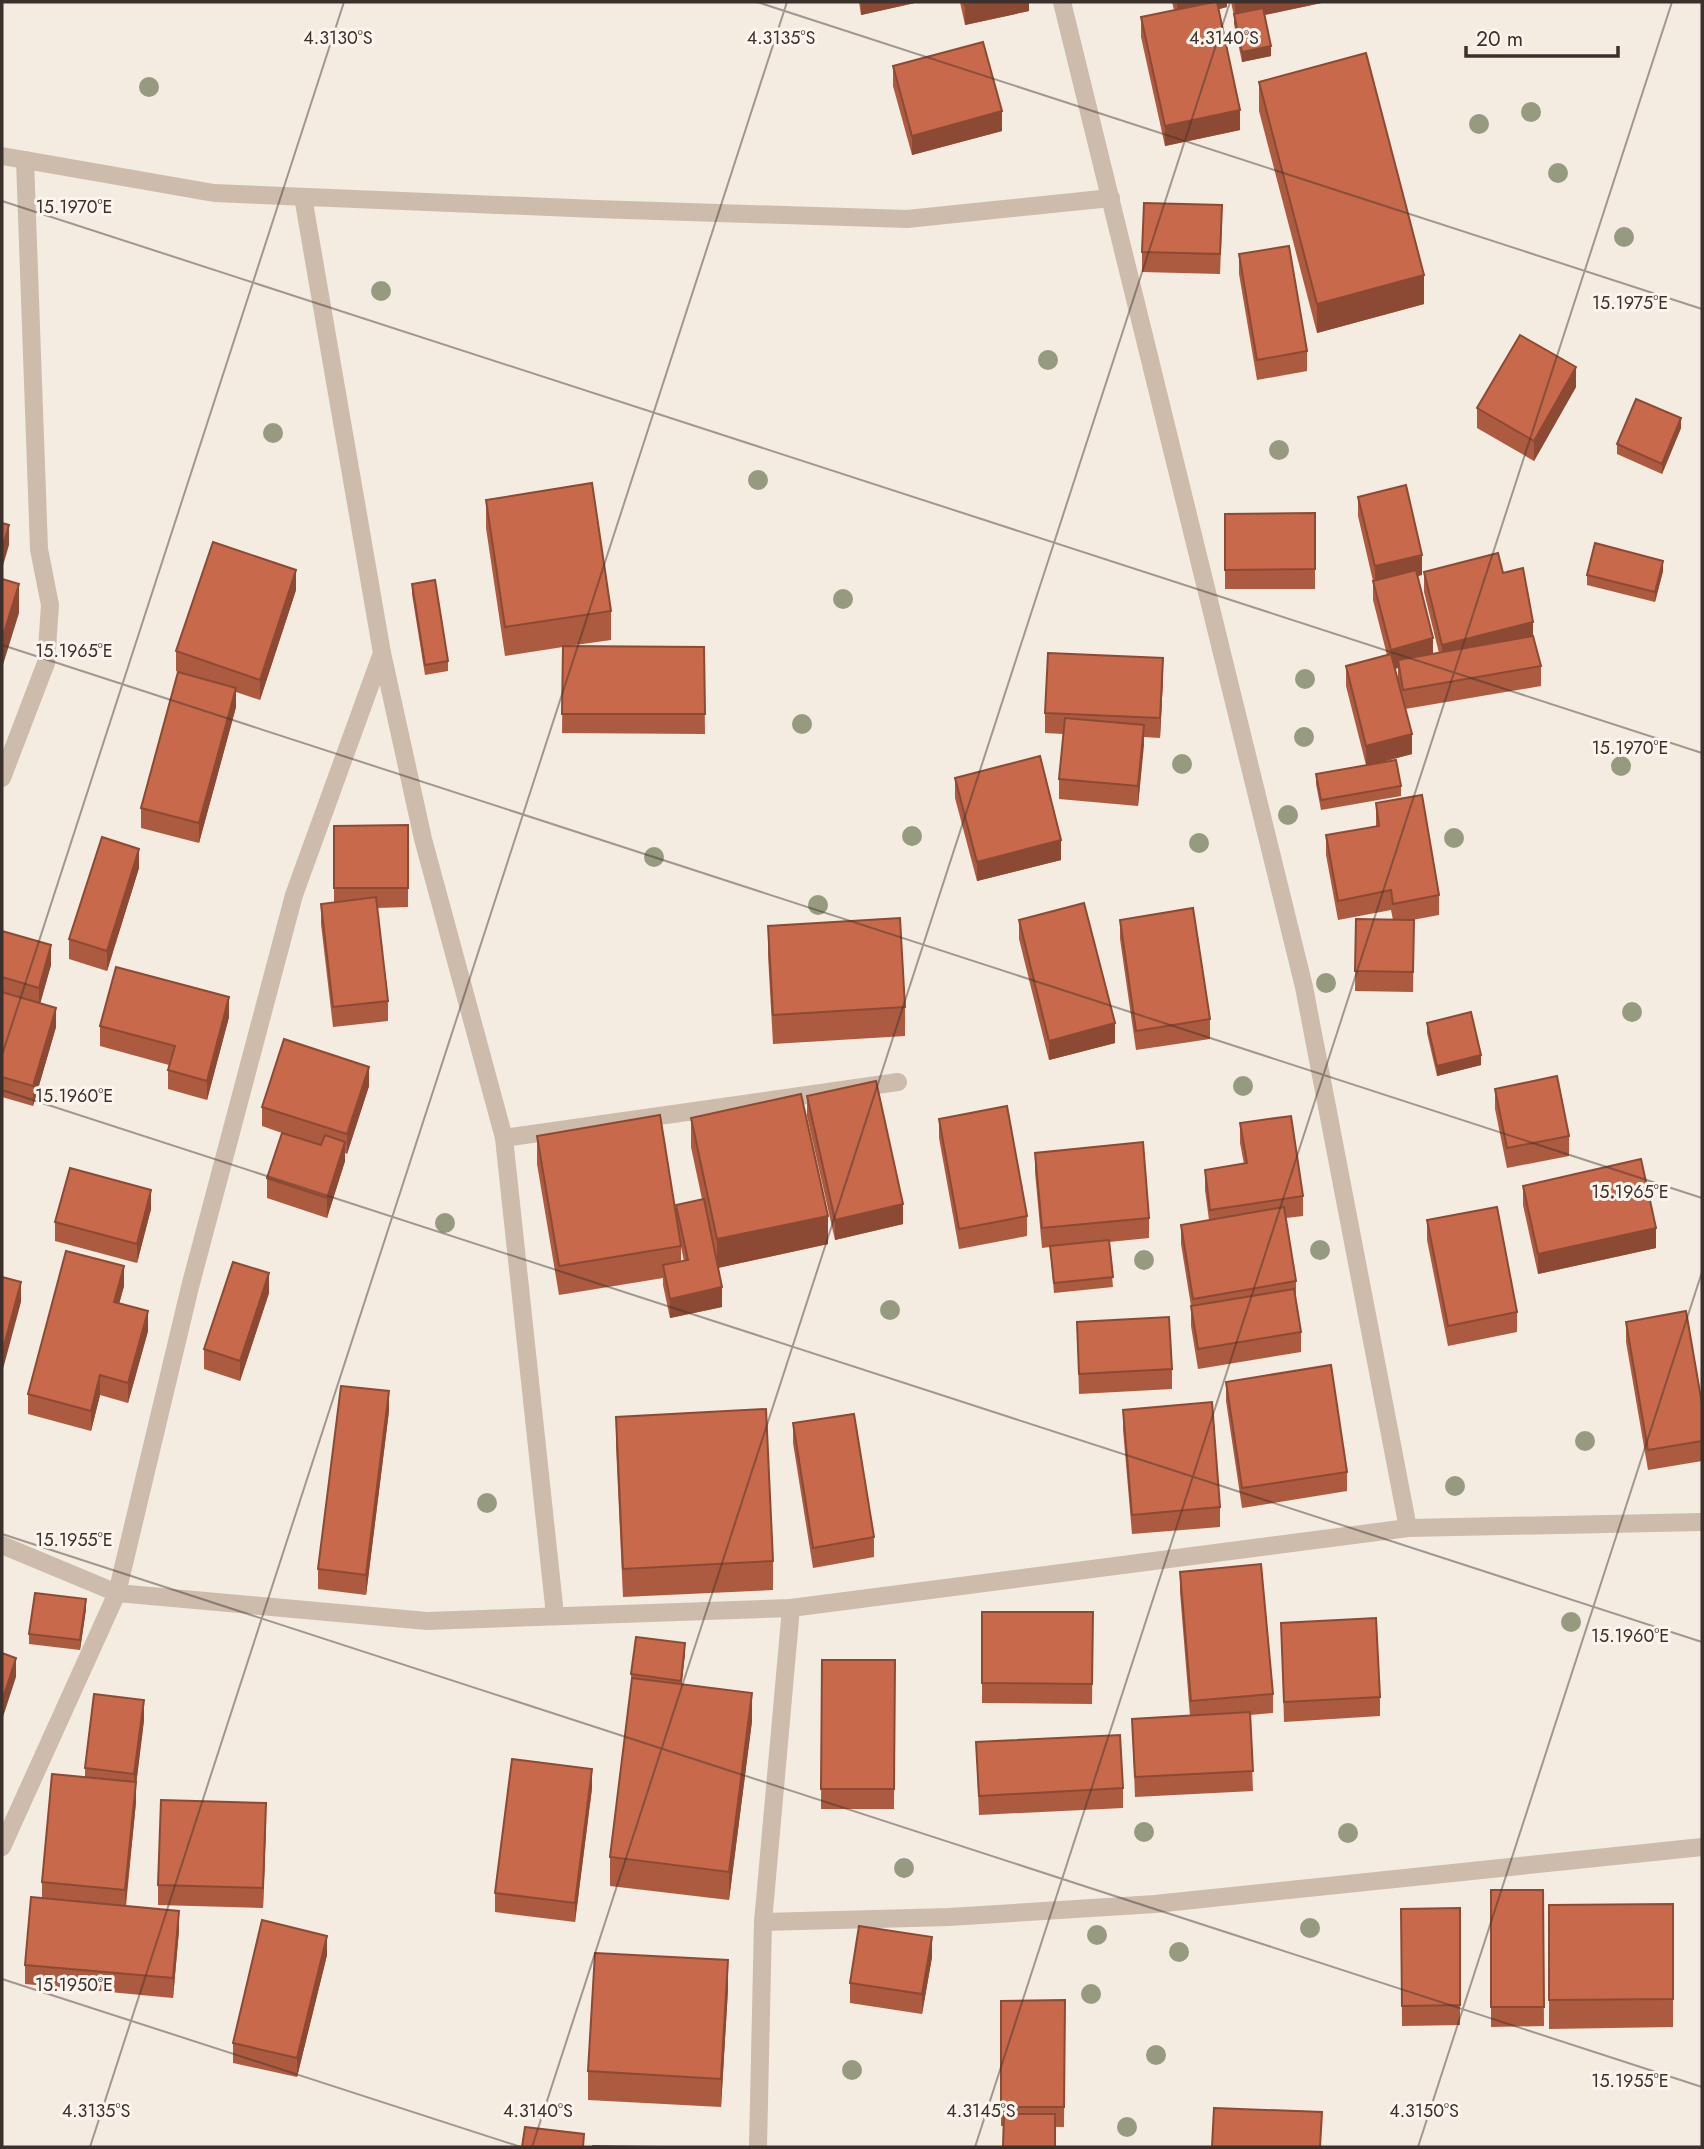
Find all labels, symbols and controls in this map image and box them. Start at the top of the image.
scale bar [1466,14,1618,58]
text: 20 m [1476,24,1523,54]
text: 4.3130°S [303,25,373,51]
text: 4.3135°S [747,25,815,51]
text: 4.3140°S [1189,25,1259,51]
text: 15.1970°E [36,194,112,220]
text: 15.1975°E [1592,290,1668,316]
text: 15.1965°E [35,638,113,664]
text: 15.1970°E [1592,735,1668,761]
text: 15.1960°E [35,1083,113,1109]
text: 15.1965°E [1591,1179,1669,1205]
text: 15.1955°E [35,1527,113,1553]
text: 15.1960°E [1591,1623,1669,1649]
text: 15.1950°E [35,1972,113,1998]
text: 15.1955°E [1591,2068,1669,2094]
text: 4.3135°S [62,2098,130,2124]
text: 4.3140°S [503,2098,573,2124]
text: 4.3145°S [946,2098,1016,2124]
text: 4.3150°S [1389,2098,1459,2124]

